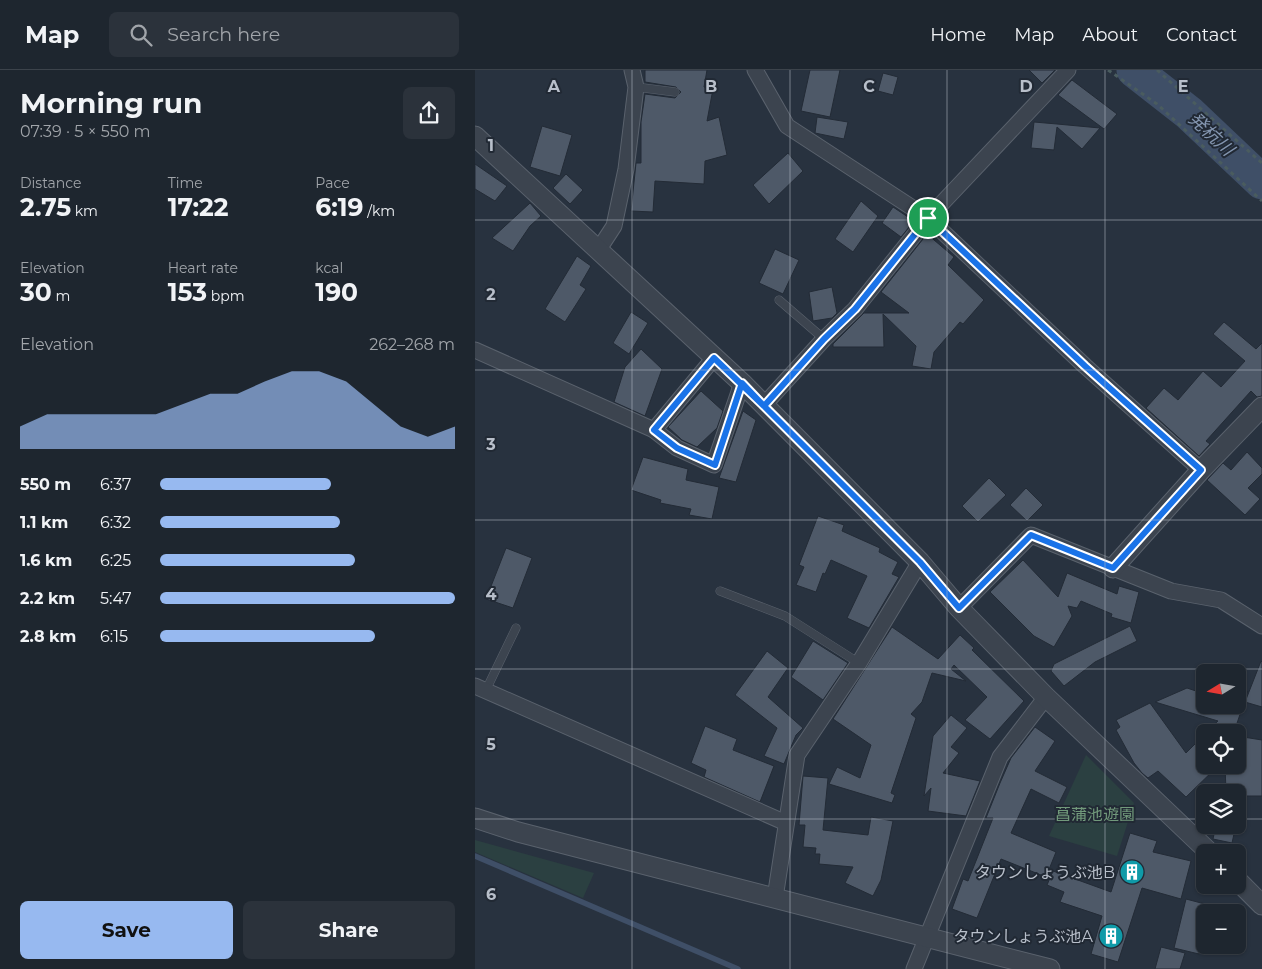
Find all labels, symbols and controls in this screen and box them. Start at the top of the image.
search box [109,12,459,57]
text: Map [25,20,79,49]
icon: search [127,21,155,49]
text: Search here [167,23,280,46]
text: Home [930,24,986,46]
text: Map [1014,24,1054,46]
text: About [1082,24,1138,46]
text: Contact [1166,24,1237,46]
text: A [547,77,561,96]
text: B [705,77,717,96]
text: C [863,77,875,96]
text: D [1019,77,1033,96]
text: E [1178,77,1188,96]
text: Morning run [20,86,202,120]
button: share [403,87,455,139]
water label: 発杭川 [1184,108,1240,162]
text: 07:39 · 5 × 550 m [20,122,151,141]
text: 1 [488,136,494,155]
text: Distance [20,174,82,192]
text: Time [168,174,203,192]
text: Pace [315,174,350,192]
text: 2.75 [20,192,71,222]
text: 17:22 [168,192,229,222]
text: 6:19 [315,192,364,222]
pin [907,197,949,239]
text: km [71,202,98,220]
text: /km [364,202,395,220]
icon: arrive [914,204,942,232]
text: Elevation [20,259,85,277]
text: Heart rate [168,259,238,277]
text: kcal [315,259,343,277]
text: 30 [20,277,52,307]
text: 153 [168,277,207,307]
text: 190 [315,277,358,307]
text: 2 [486,285,496,304]
text: m [52,287,70,305]
text: bpm [207,287,245,305]
text: Elevation [20,335,94,354]
text: 262–268 m [369,335,455,354]
text: 3 [485,435,496,454]
text: 550 m [20,475,71,494]
text: 6:37 [100,475,131,494]
text: 1.1 km [20,513,68,532]
text: 6:32 [100,513,131,532]
text: 1.6 km [20,551,72,570]
text: 6:25 [100,551,131,570]
text: 4 [485,585,497,604]
text: 2.2 km [20,589,75,608]
text: 5:47 [100,589,132,608]
text: 2.8 km [20,627,76,646]
text: 6:15 [100,627,128,646]
north arrow [1196,664,1246,714]
map controls [1196,664,1246,954]
button: locate [1196,724,1246,774]
text: 5 [486,735,496,754]
button: layers [1196,784,1246,834]
park label: 菖蒲池遊園 [1055,805,1135,824]
button: + [1196,844,1246,894]
building icon: タウンしょうぶ池B [1119,859,1145,885]
place label: タウンしょうぶ池B [975,863,1115,882]
text: 6 [486,885,496,904]
button: Save [20,901,233,959]
button: Share [243,901,455,959]
button: − [1196,904,1246,954]
building icon: タウンしょうぶ池A [1098,923,1124,949]
place label: タウンしょうぶ池A [954,927,1094,946]

